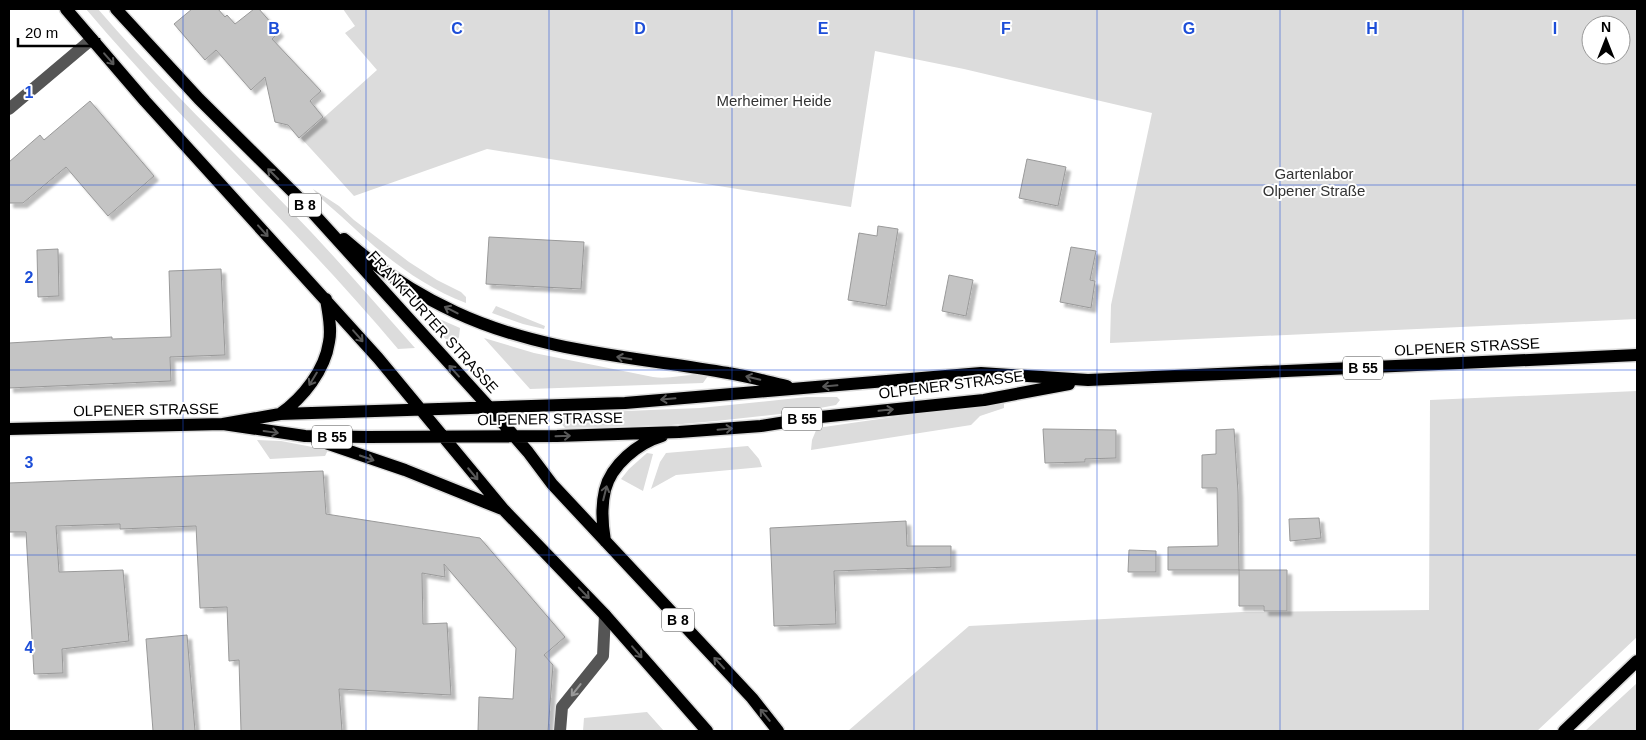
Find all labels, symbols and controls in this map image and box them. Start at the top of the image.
scale bar [18,15,99,47]
north arrow [1581,15,1631,65]
text: N [1601,19,1611,35]
text: B [268,20,280,37]
text: C [451,20,463,37]
text: D [634,20,646,37]
text: E [818,20,829,37]
text: F [1001,20,1011,37]
text: G [1183,20,1195,37]
text: H [1366,20,1378,37]
text: I [1553,20,1557,37]
text: 20 m [25,24,58,41]
one-way arrow [103,53,115,66]
text: 1 [25,84,34,101]
park label: Merheimer Heide [716,92,832,109]
park label: Gartenlabor Olpener Straße [1263,165,1365,199]
one-way arrow [267,168,279,180]
road number: B 8 [289,194,321,216]
one-way arrow [257,225,269,237]
street label: FRANKFURTER STRASSE [365,247,502,396]
text: 2 [25,269,34,286]
one-way arrow [444,305,459,314]
one-way arrow [352,330,364,343]
street label: OLPENER STRASSE [1394,334,1540,359]
one-way arrow [616,353,632,363]
road number: B 55 [1343,356,1383,379]
one-way arrow [448,364,460,377]
street label: OLPENER STRASSE [878,367,1024,402]
one-way arrow [308,372,318,386]
one-way arrow [745,373,761,382]
one-way arrow [823,381,839,391]
one-way arrow [661,394,677,404]
street label: OLPENER STRASSE [73,400,219,419]
one-way arrow [878,405,894,415]
road number: B 55 [782,408,822,430]
street label: OLPENER STRASSE [477,409,623,428]
one-way arrow [717,424,733,434]
road number: B 55 [312,426,352,448]
one-way arrow [263,427,279,437]
one-way arrow [554,431,570,441]
one-way arrow [359,453,375,463]
text: 3 [25,454,34,471]
one-way arrow [468,467,479,480]
one-way arrow [601,485,610,501]
one-way arrow [577,586,589,598]
road number: B 8 [662,608,694,632]
text: 4 [25,639,34,656]
one-way arrow [632,645,643,658]
one-way arrow [713,656,725,669]
one-way arrow [571,683,582,696]
one-way arrow [760,709,771,722]

